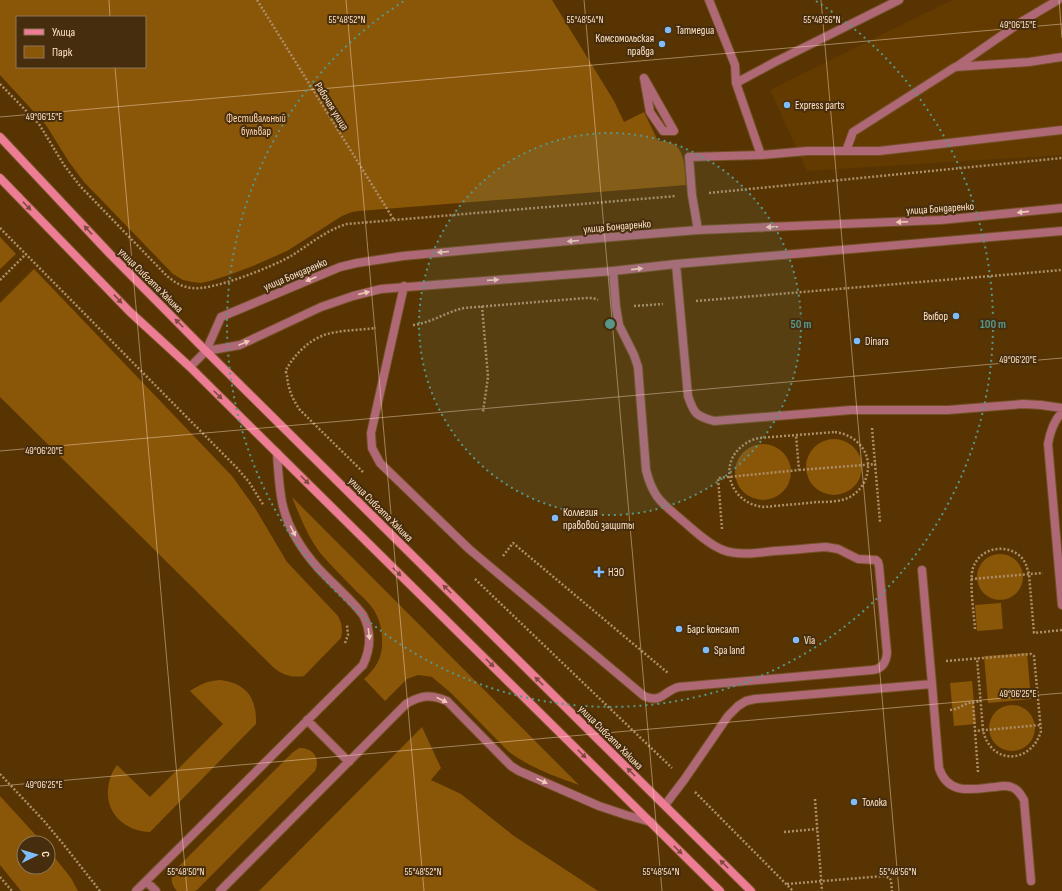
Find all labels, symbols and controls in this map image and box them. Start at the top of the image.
text: 55°48'52"N [328,14,366,26]
text: 55°48'54"N [566,14,604,26]
text: 55°48'56"N [803,14,841,26]
legend [16,16,146,68]
text: 49°06'15"E [1000,19,1036,31]
place label: Татмедиа [676,24,714,37]
text: Улица [52,25,76,40]
marker: Татмедиа [663,25,673,35]
place label: Комсомольская правда [595,32,654,58]
marker: Комсомольская правда [657,39,667,49]
text: Парк [52,45,73,60]
street label: Рабочая улица [312,80,351,133]
place label: Express parts [795,99,844,112]
marker: Express parts [782,100,792,110]
text: 49°06'15"E [26,111,62,123]
park label: Фестивальный бульвар [226,112,286,138]
street label: улица Бондаренко [906,200,975,217]
one-way arrow [22,201,32,211]
one-way arrow [1017,209,1029,215]
street label: улица Бондаренко [583,217,652,236]
one-way arrow [896,218,908,225]
one-way arrow [766,224,778,231]
one-way arrow [83,225,93,235]
one-way arrow [567,237,579,244]
street label: улица Сибгата Хакима [116,245,186,315]
one-way arrow [437,249,449,256]
street label: улица Бондаренко [261,255,330,294]
one-way arrow [631,265,643,272]
one-way arrow [487,276,499,283]
one-way arrow [305,277,317,283]
one-way arrow [358,289,370,295]
one-way arrow [113,294,123,304]
place label: Выбор [923,310,948,323]
marker: Выбор [951,311,961,321]
centre of rings [603,317,617,331]
text: 50 m [791,317,811,332]
text: 100 m [980,317,1006,332]
one-way arrow [174,318,184,328]
place label: Dinara [865,335,889,348]
marker: Dinara [852,336,862,346]
one-way arrow [238,339,250,346]
text: 49°06'20"E [999,354,1037,366]
one-way arrow [213,390,222,400]
text: 49°06'20"E [25,445,63,457]
street label: улица Сибгата Хакима [346,474,416,544]
one-way arrow [300,475,310,485]
place label: Коллегия правовой защиты [563,506,634,532]
marker: Коллегия правовой защиты [550,513,560,523]
one-way arrow [290,526,296,537]
marker: НЭО [593,566,605,578]
place label: НЭО [608,566,624,579]
one-way arrow [392,567,402,577]
one-way arrow [442,584,452,594]
place label: Барс консалт [687,623,739,636]
marker: Барс консалт [674,624,684,634]
one-way arrow [366,628,372,641]
place label: Via [804,634,815,647]
marker: Via [791,635,801,645]
place label: Spa land [714,644,745,657]
marker: Spa land [701,645,711,655]
one-way arrow [485,658,495,668]
one-way arrow [534,676,544,685]
text: 49°06'25"E [999,688,1037,700]
one-way arrow [437,697,448,703]
street label: улица Сибгата Хакима [576,702,646,772]
one-way arrow [577,749,587,759]
one-way arrow [626,767,636,777]
one-way arrow [536,778,548,784]
text: 49°06'25"E [25,779,63,791]
place label: Толока [862,796,887,809]
marker: Толока [849,797,859,807]
north arrow [16,835,56,875]
one-way arrow [674,845,683,855]
text: С [39,851,52,858]
one-way arrow [719,859,729,868]
text: 55°48'50"N [167,866,205,878]
text: 55°48'52"N [404,866,442,878]
text: 55°48'54"N [642,866,680,878]
text: 55°48'56"N [879,866,917,878]

